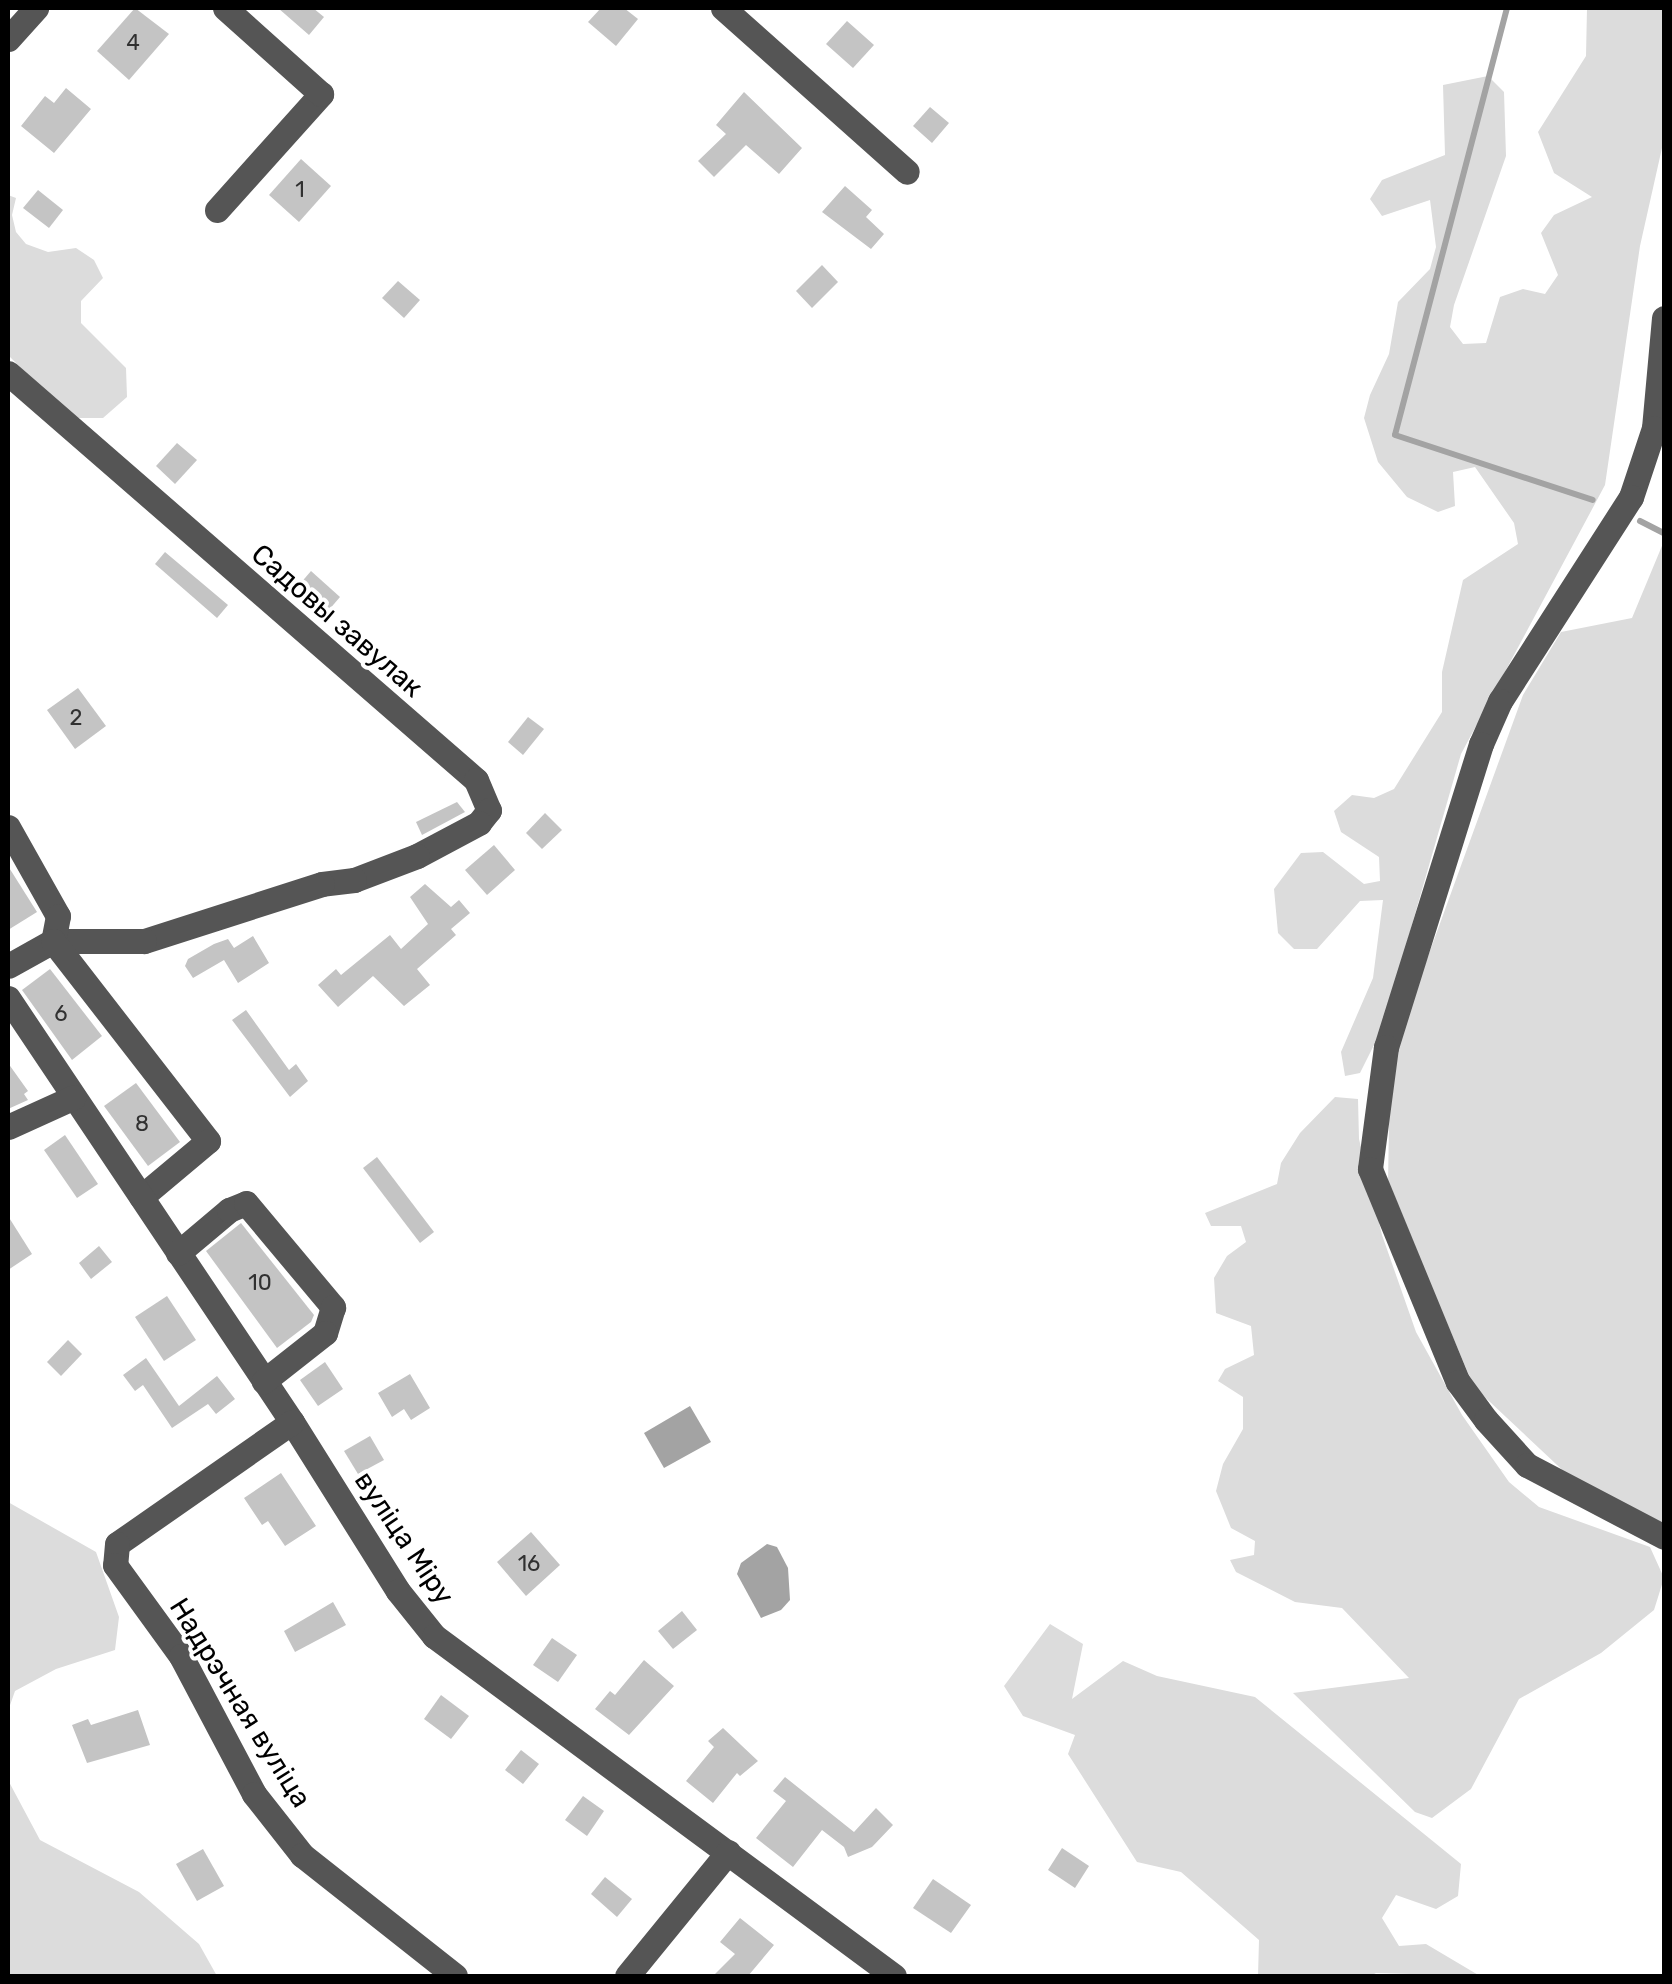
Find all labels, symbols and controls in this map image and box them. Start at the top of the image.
house number: 4 [126,30,140,56]
house number: 1 [295,177,305,203]
street label: Садовы завулак [244,537,430,705]
house number: 2 [70,705,82,731]
house number: 6 [54,1001,68,1027]
house number: 8 [135,1111,149,1137]
house number: 10 [248,1270,272,1296]
street label: вуліца Міру [347,1465,461,1611]
house number: 16 [518,1551,540,1577]
street label: Надрэчная вуліца [162,1592,318,1814]

